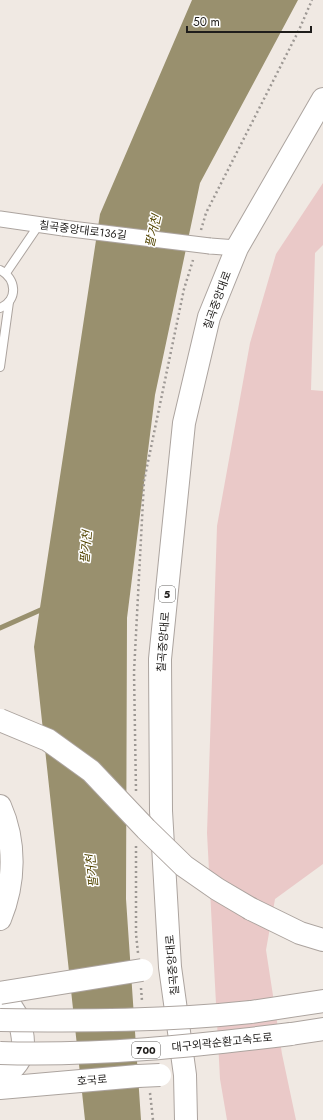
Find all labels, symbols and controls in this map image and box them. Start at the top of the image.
scale bar [187,8,311,34]
text: 50 m [193,13,220,31]
water label: 팔거천 [141,211,166,249]
street label: 칠곡중앙대로136길 [38,217,128,243]
street label: 칠곡중앙대로 [199,269,235,331]
water label: 팔거천 [76,528,97,564]
road number: 5 [159,586,175,602]
street label: 칠곡중앙대로 [153,611,173,673]
water label: 팔거천 [81,852,103,888]
street label: 칠곡중앙대로 [161,934,183,996]
street label: 대구외곽순환고속도로 [171,1029,273,1055]
road number: 700 [132,1042,160,1058]
street label: 호국로 [76,1071,108,1089]

